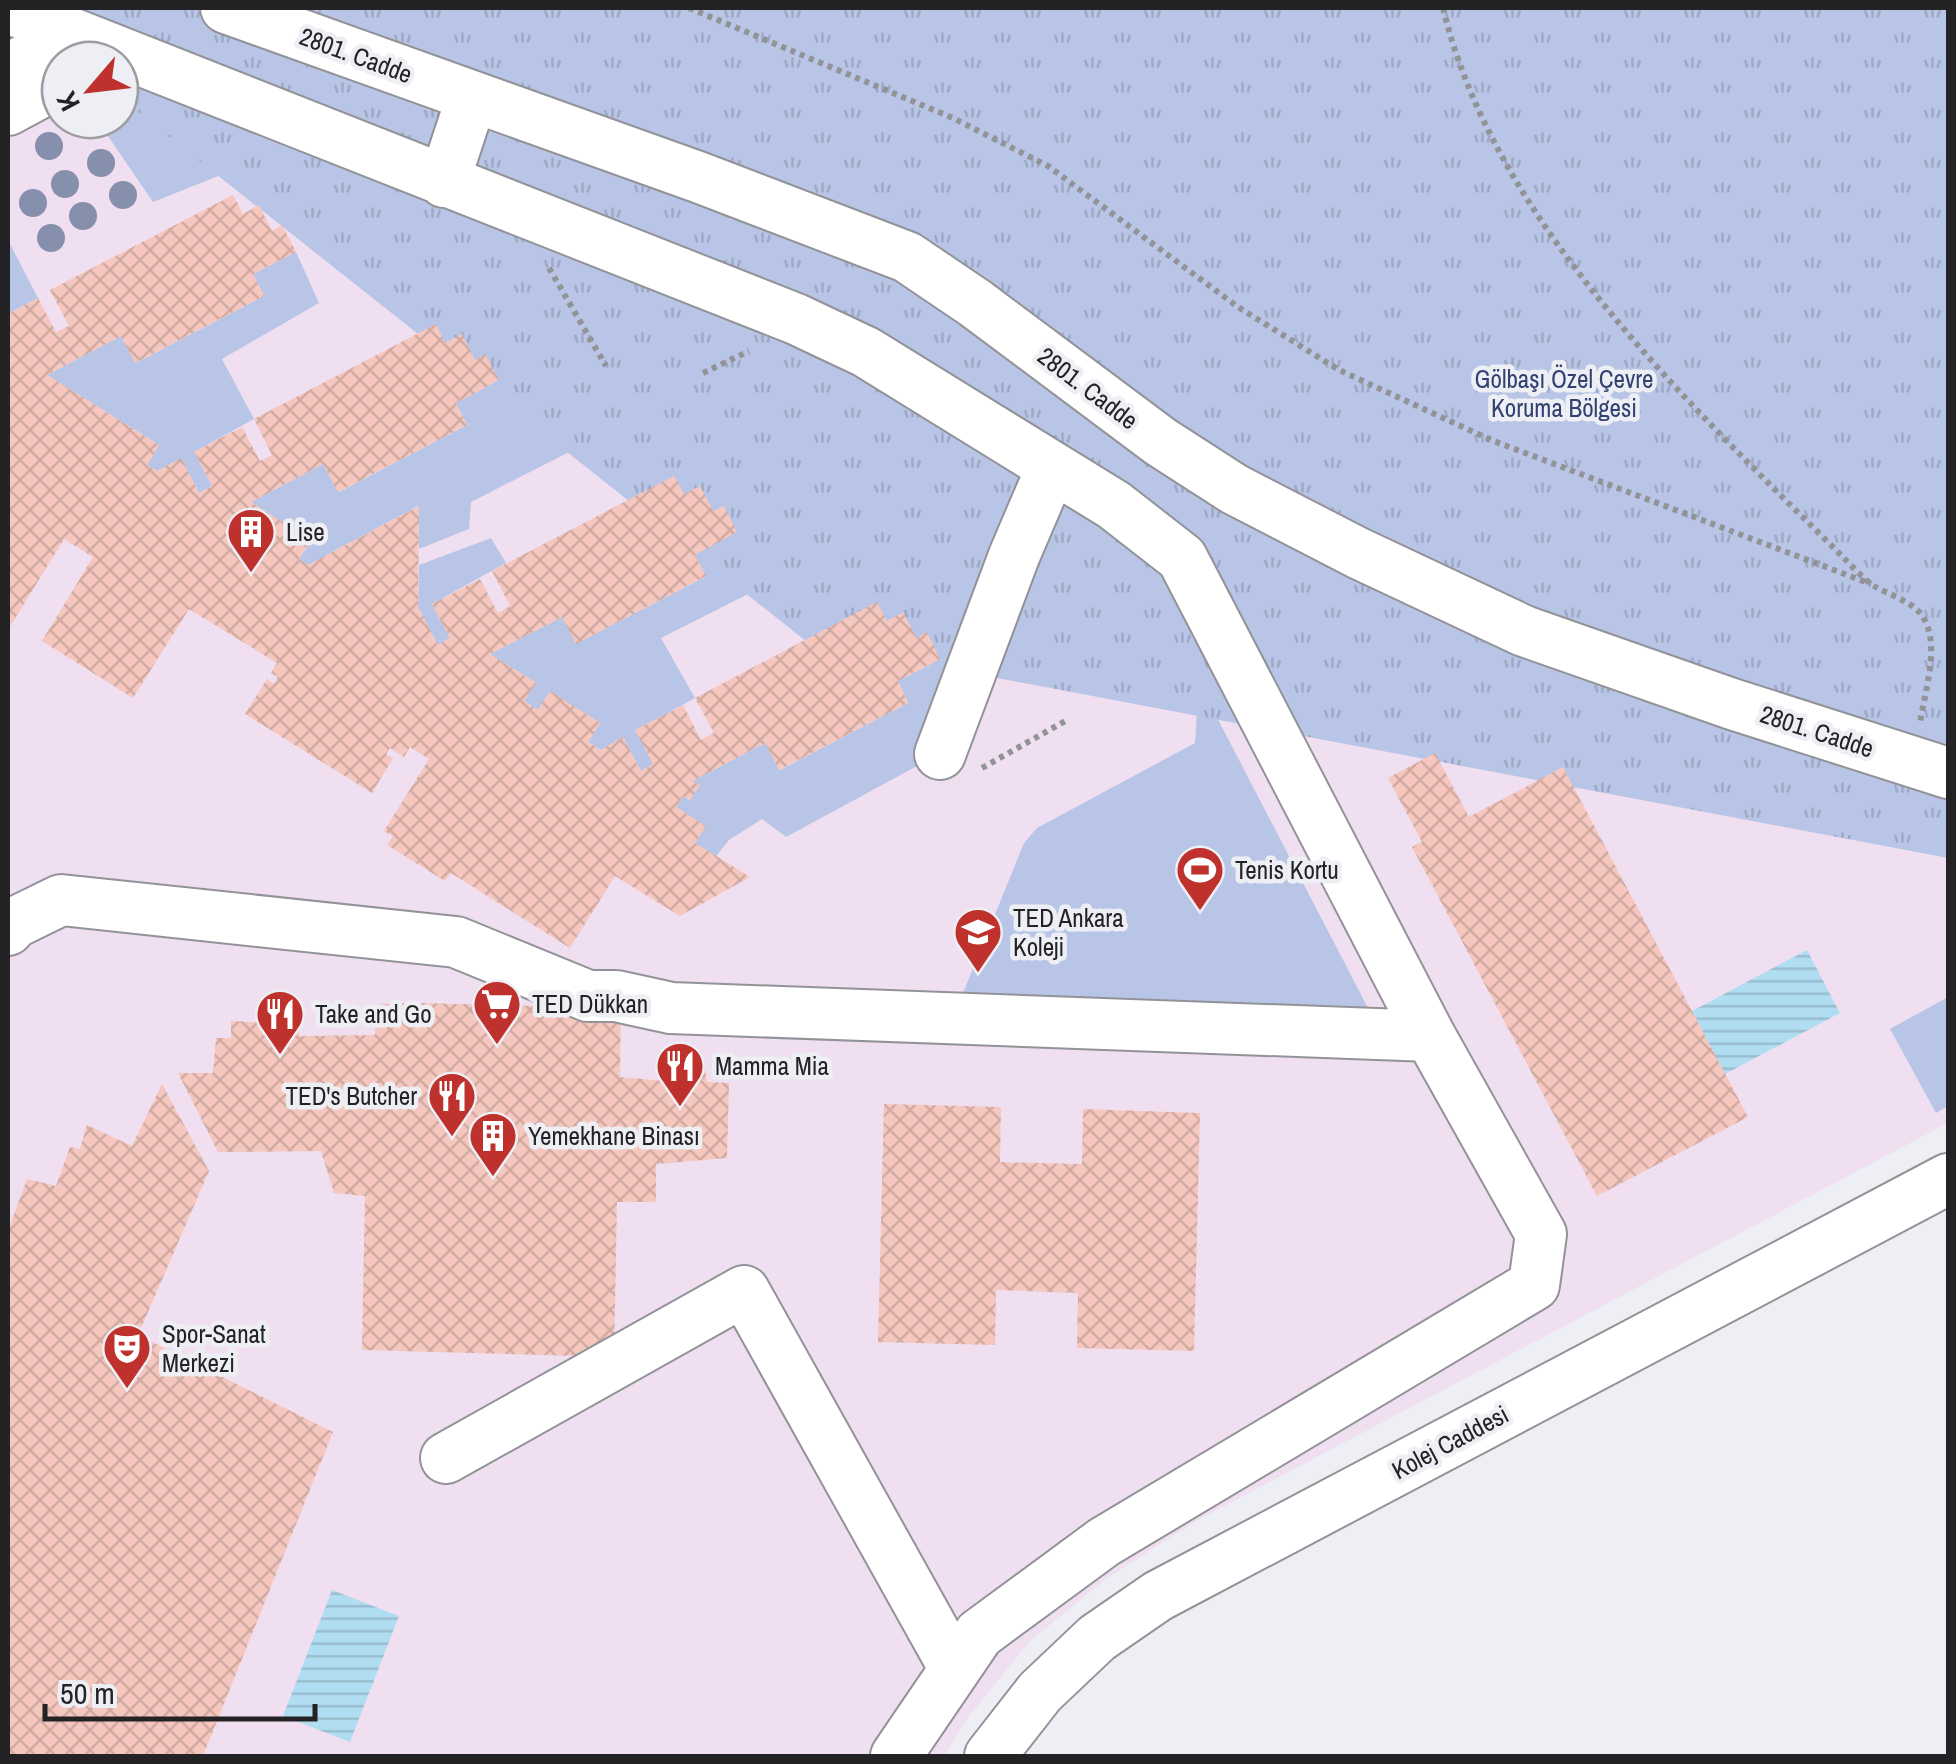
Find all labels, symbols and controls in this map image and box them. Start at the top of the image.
street label: 2801. Cadde [295,19,417,91]
north arrow [40,40,140,140]
text: K [47,85,89,118]
street label: 2801. Cadde [1031,339,1145,437]
park label: Gölbaşı Özel Çevre Koruma Bölgesi [1475,362,1653,425]
building icon: Lise [225,506,277,574]
place label: Lise [286,515,325,549]
street label: 2801. Cadde [1756,697,1878,765]
sports icon: Tenis Kortu [1174,844,1226,912]
place label: Tenis Kortu [1235,853,1339,887]
place label: TED Ankara Koleji [1013,901,1124,964]
school or university icon: TED Ankara Koleji [952,906,1004,974]
supermarket icon: TED Dükkan [471,978,523,1046]
place label: TED Dükkan [532,987,648,1021]
restaurant icon: Take and Go [254,988,306,1056]
place label: Take and Go [315,997,432,1031]
restaurant icon: Mamma Mia [654,1040,706,1108]
place label: Mamma Mia [715,1049,830,1083]
restaurant icon: TED's Butcher [426,1070,478,1138]
place label: TED's Butcher [285,1079,417,1113]
building icon: Yemekhane Binası [467,1110,519,1178]
place label: Yemekhane Binası [528,1119,700,1153]
place label: Spor-Sanat Merkezi [162,1317,266,1380]
theatre icon: Spor-Sanat Merkezi [101,1322,153,1390]
street label: Kolej Caddesi [1386,1397,1514,1487]
scale bar [45,1659,315,1721]
text: 50 m [60,1673,115,1713]

